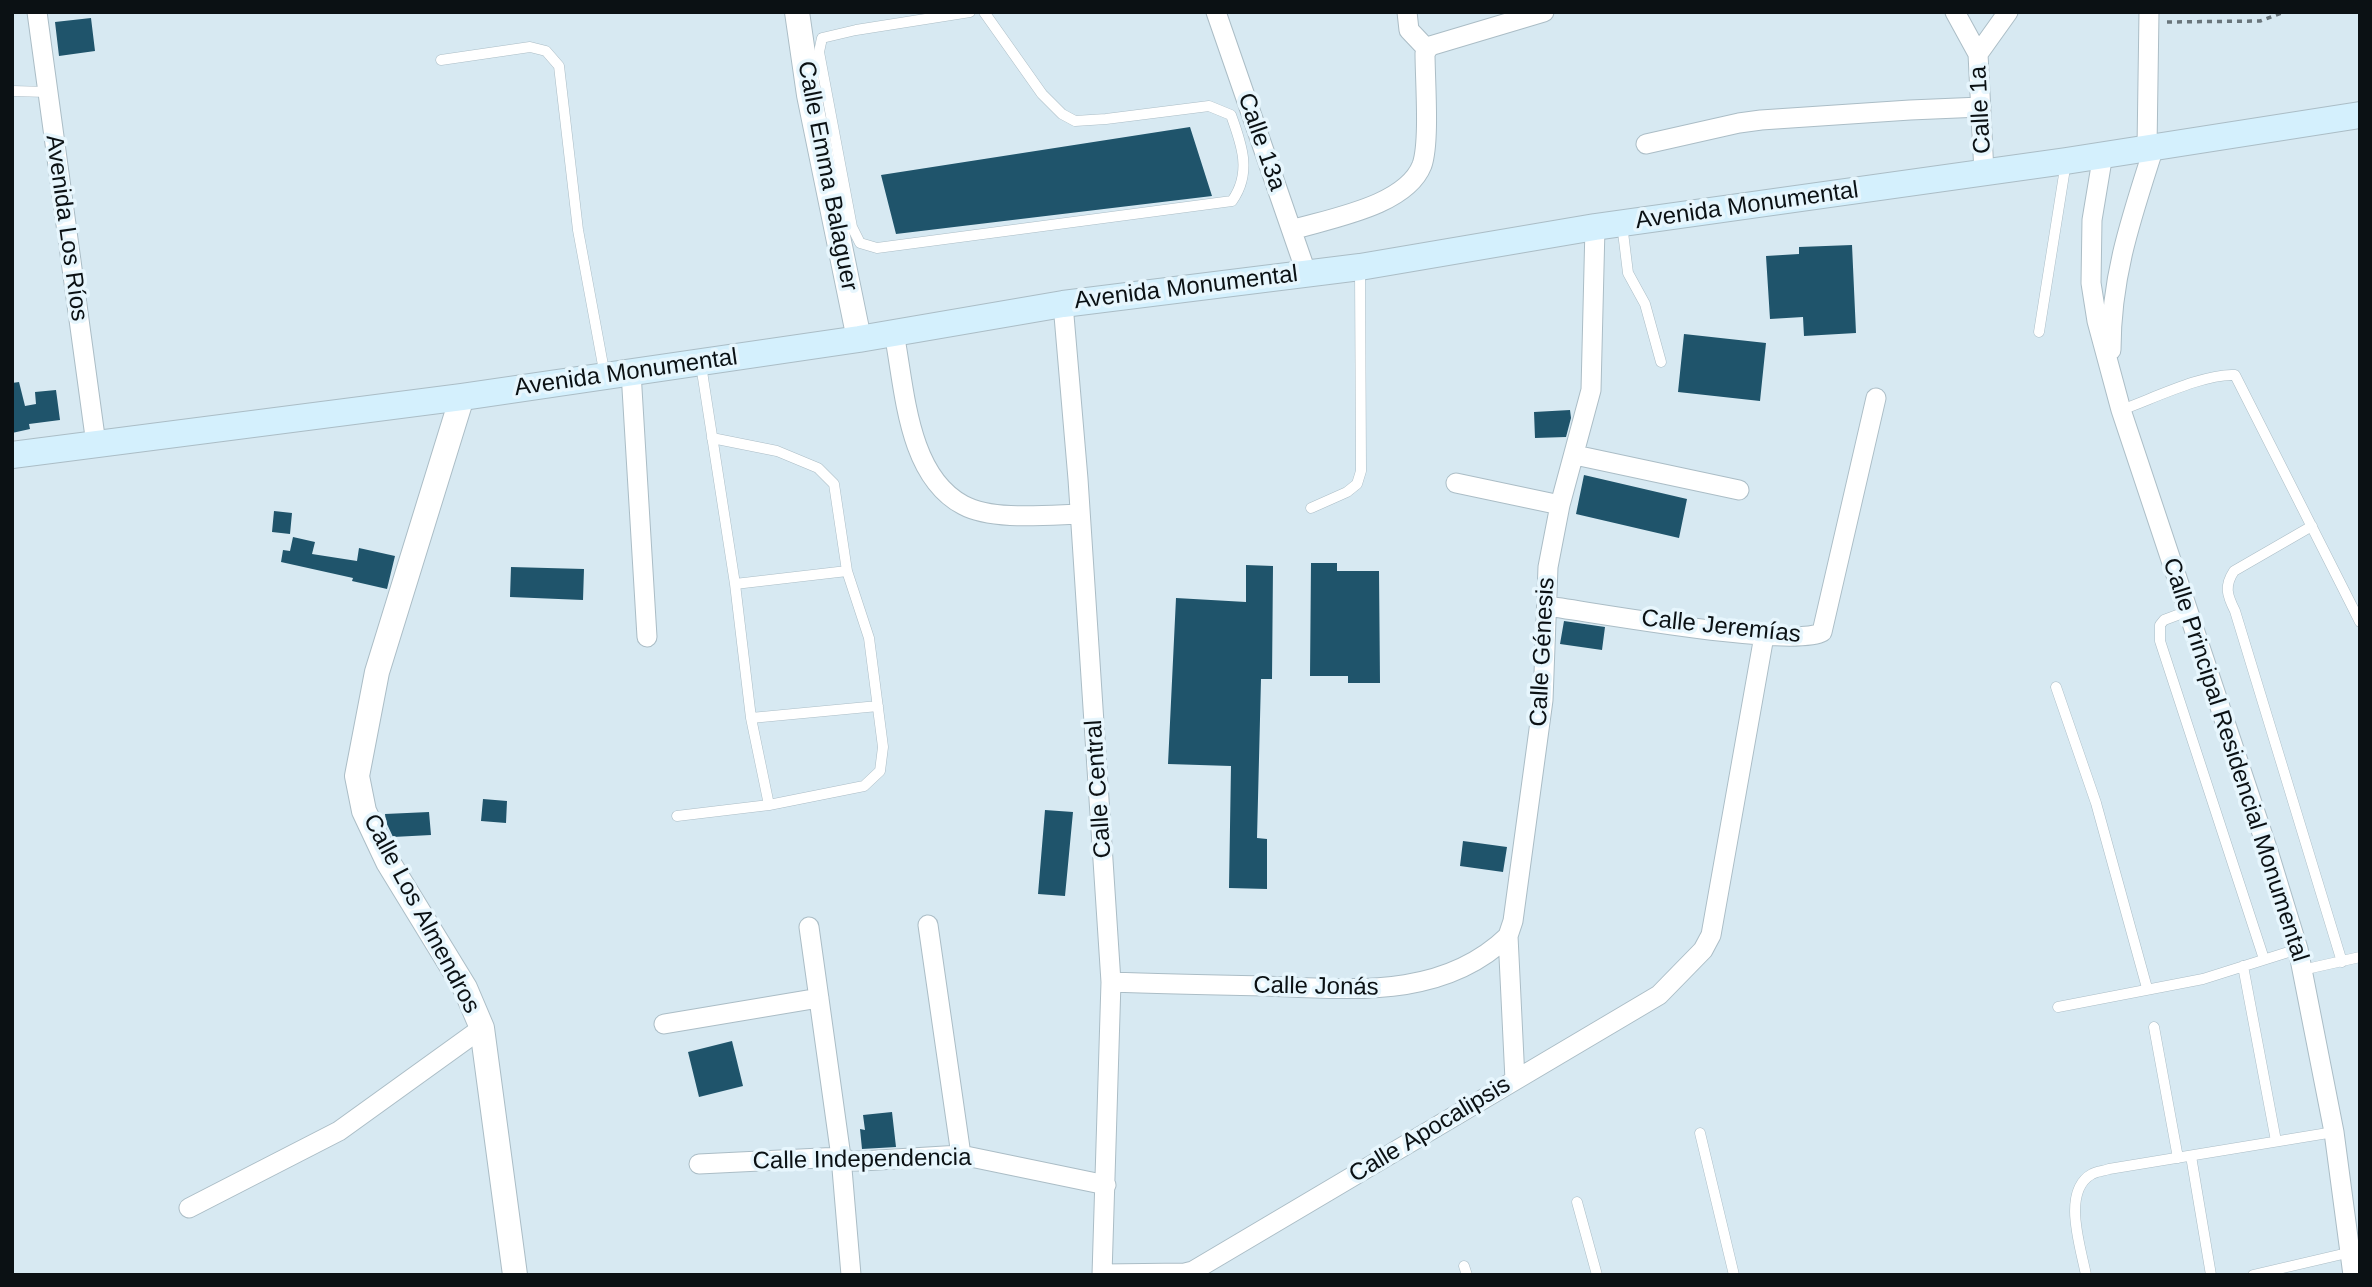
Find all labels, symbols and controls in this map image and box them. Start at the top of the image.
street label: Calle Emma Balaguer [791,59,863,293]
street label: Calle 1a [1964,65,1998,155]
street label: Calle 13a [1231,89,1291,195]
street label: Avenida Los Ríos [39,133,93,323]
street label: Avenida Monumental [1634,176,1860,236]
street label: Avenida Monumental [1073,260,1299,316]
street label: Avenida Monumental [513,343,739,403]
street label: Calle Principal Residencial Monumental [2156,554,2314,966]
street label: Calle Génesis [1525,577,1561,727]
street label: Calle Jeremías [1640,604,1802,650]
street label: Calle Central [1080,719,1118,859]
street label: Calle Los Almendros [356,809,486,1019]
street label: Calle Jonás [1253,972,1379,1002]
street label: Calle Apocalipsis [1344,1071,1516,1189]
street label: Calle Independencia [752,1144,972,1176]

